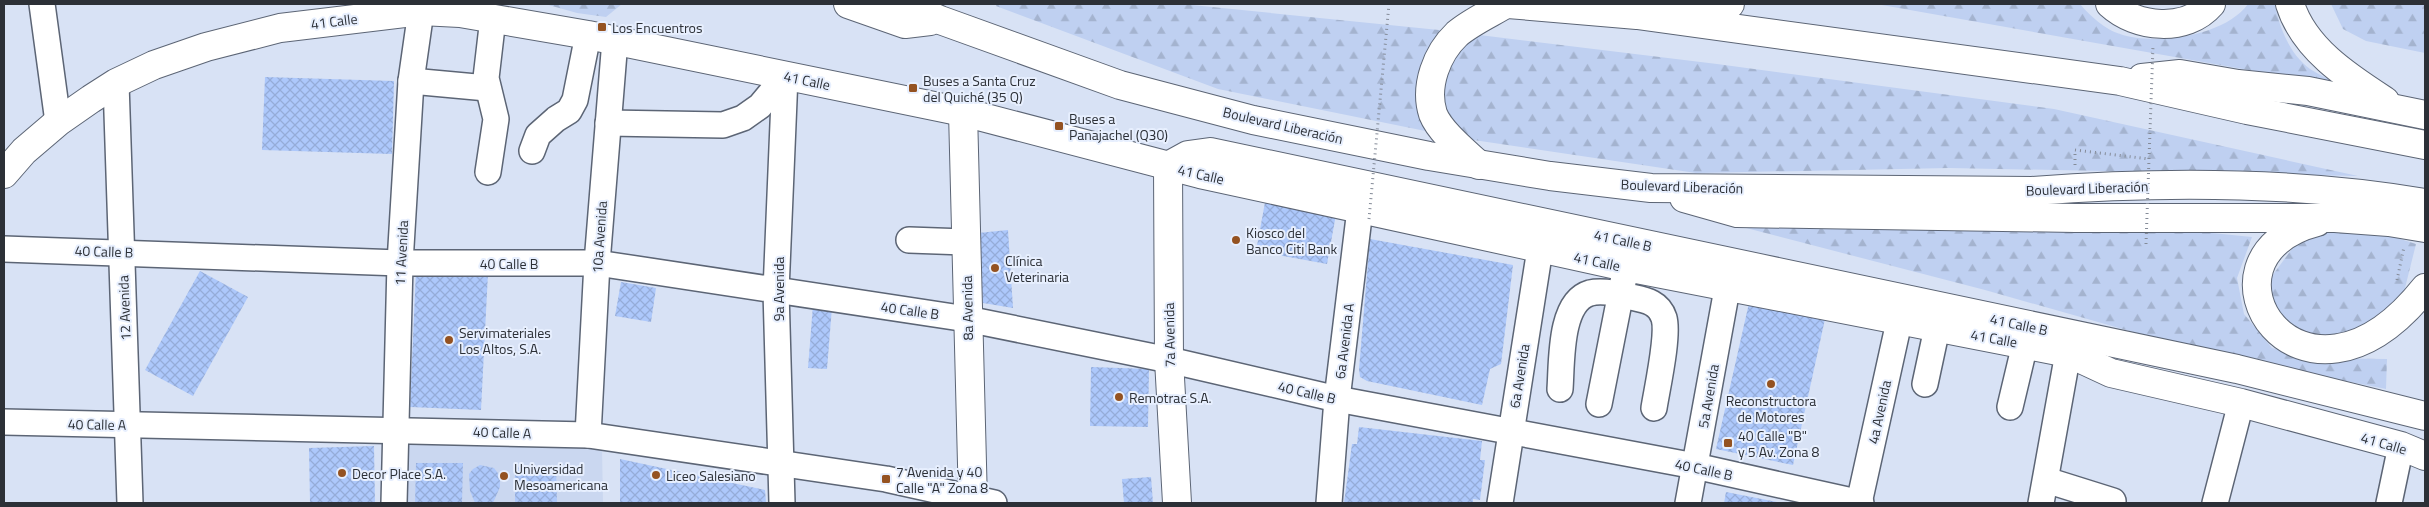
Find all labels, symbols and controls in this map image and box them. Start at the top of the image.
street label: 41 Calle [309,8,359,34]
place label: Los Encuentros [612,17,702,38]
marker: Los Encuentros [596,21,608,33]
street label: 41 Calle [782,65,832,95]
place label: Buses a Santa Cruz del Quiché (35 Q) [923,70,1036,107]
marker: Buses a Santa Cruz del Quiché (35 Q) [907,82,919,94]
street label: Boulevard Liberación [1221,101,1345,149]
place label: Buses a Panajachel (Q30) [1069,108,1168,145]
marker: Buses a Panajachel (Q30) [1053,120,1065,132]
street label: 41 Calle [1176,158,1226,190]
street label: Boulevard Liberación [1620,173,1744,199]
street label: Boulevard Liberación [2025,175,2149,201]
street label: 10a Avenida [586,200,612,274]
street label: 11 Avenida [389,220,413,286]
place label: Kiosco del Banco Citi Bank [1246,222,1338,259]
street label: 41 Calle B [1592,224,1654,256]
marker: Kiosco del Banco Citi Bank [1230,234,1242,246]
street label: 40 Calle B [74,239,134,263]
street label: 41 Calle [1572,246,1622,276]
place label: Clínica Veterinaria [1005,250,1069,287]
street label: 40 Calle B [480,253,538,274]
street label: 9a Avenida [768,257,789,321]
marker: Clínica Veterinaria [989,262,1001,274]
street label: 12 Avenida [112,275,136,341]
street label: 8a Avenida [956,275,978,341]
street label: 40 Calle B [880,296,940,324]
street label: 6a Avenida A [1329,301,1359,380]
street label: 7a Avenida [1158,302,1180,368]
street label: 41 Calle B [1989,310,2049,338]
place label: Servimateriales Los Altos, S.A. [459,322,551,359]
street label: 41 Calle [1969,326,2019,350]
marker: Servimateriales Los Altos, S.A. [443,334,455,346]
street label: 6a Avenida [1504,342,1534,410]
street label: 5a Avenida [1692,362,1724,430]
street label: 40 Calle B [1276,375,1338,409]
marker: Reconstructora de Motores [1765,378,1777,390]
street label: 4a Avenida [1862,378,1896,446]
place label: Remotrac S.A. [1129,387,1212,408]
place label: Reconstructora de Motores [1726,390,1816,427]
marker: Remotrac S.A. [1113,391,1125,403]
street label: 40 Calle A [68,413,127,435]
street label: 40 Calle A [472,420,532,444]
place label: 40 Calle "B" y 5 Av. Zona 8 [1738,425,1820,462]
street label: 41 Calle [2359,426,2409,460]
marker: 40 Calle "B" y 5 Av. Zona 8 [1722,437,1734,449]
street label: 40 Calle B [1673,453,1735,485]
place label: Universidad Mesoamericana [514,458,608,495]
place label: 7 Avenida y 40 Calle "A" Zona 8 [896,461,988,498]
place label: Decor Place S.A. [352,463,446,484]
place label: Liceo Salesiano [666,465,756,486]
marker: Decor Place S.A. [336,467,348,479]
marker: Liceo Salesiano [650,469,662,481]
marker: Universidad Mesoamericana [498,470,510,482]
marker: 7 Avenida y 40 Calle "A" Zona 8 [880,473,892,485]

